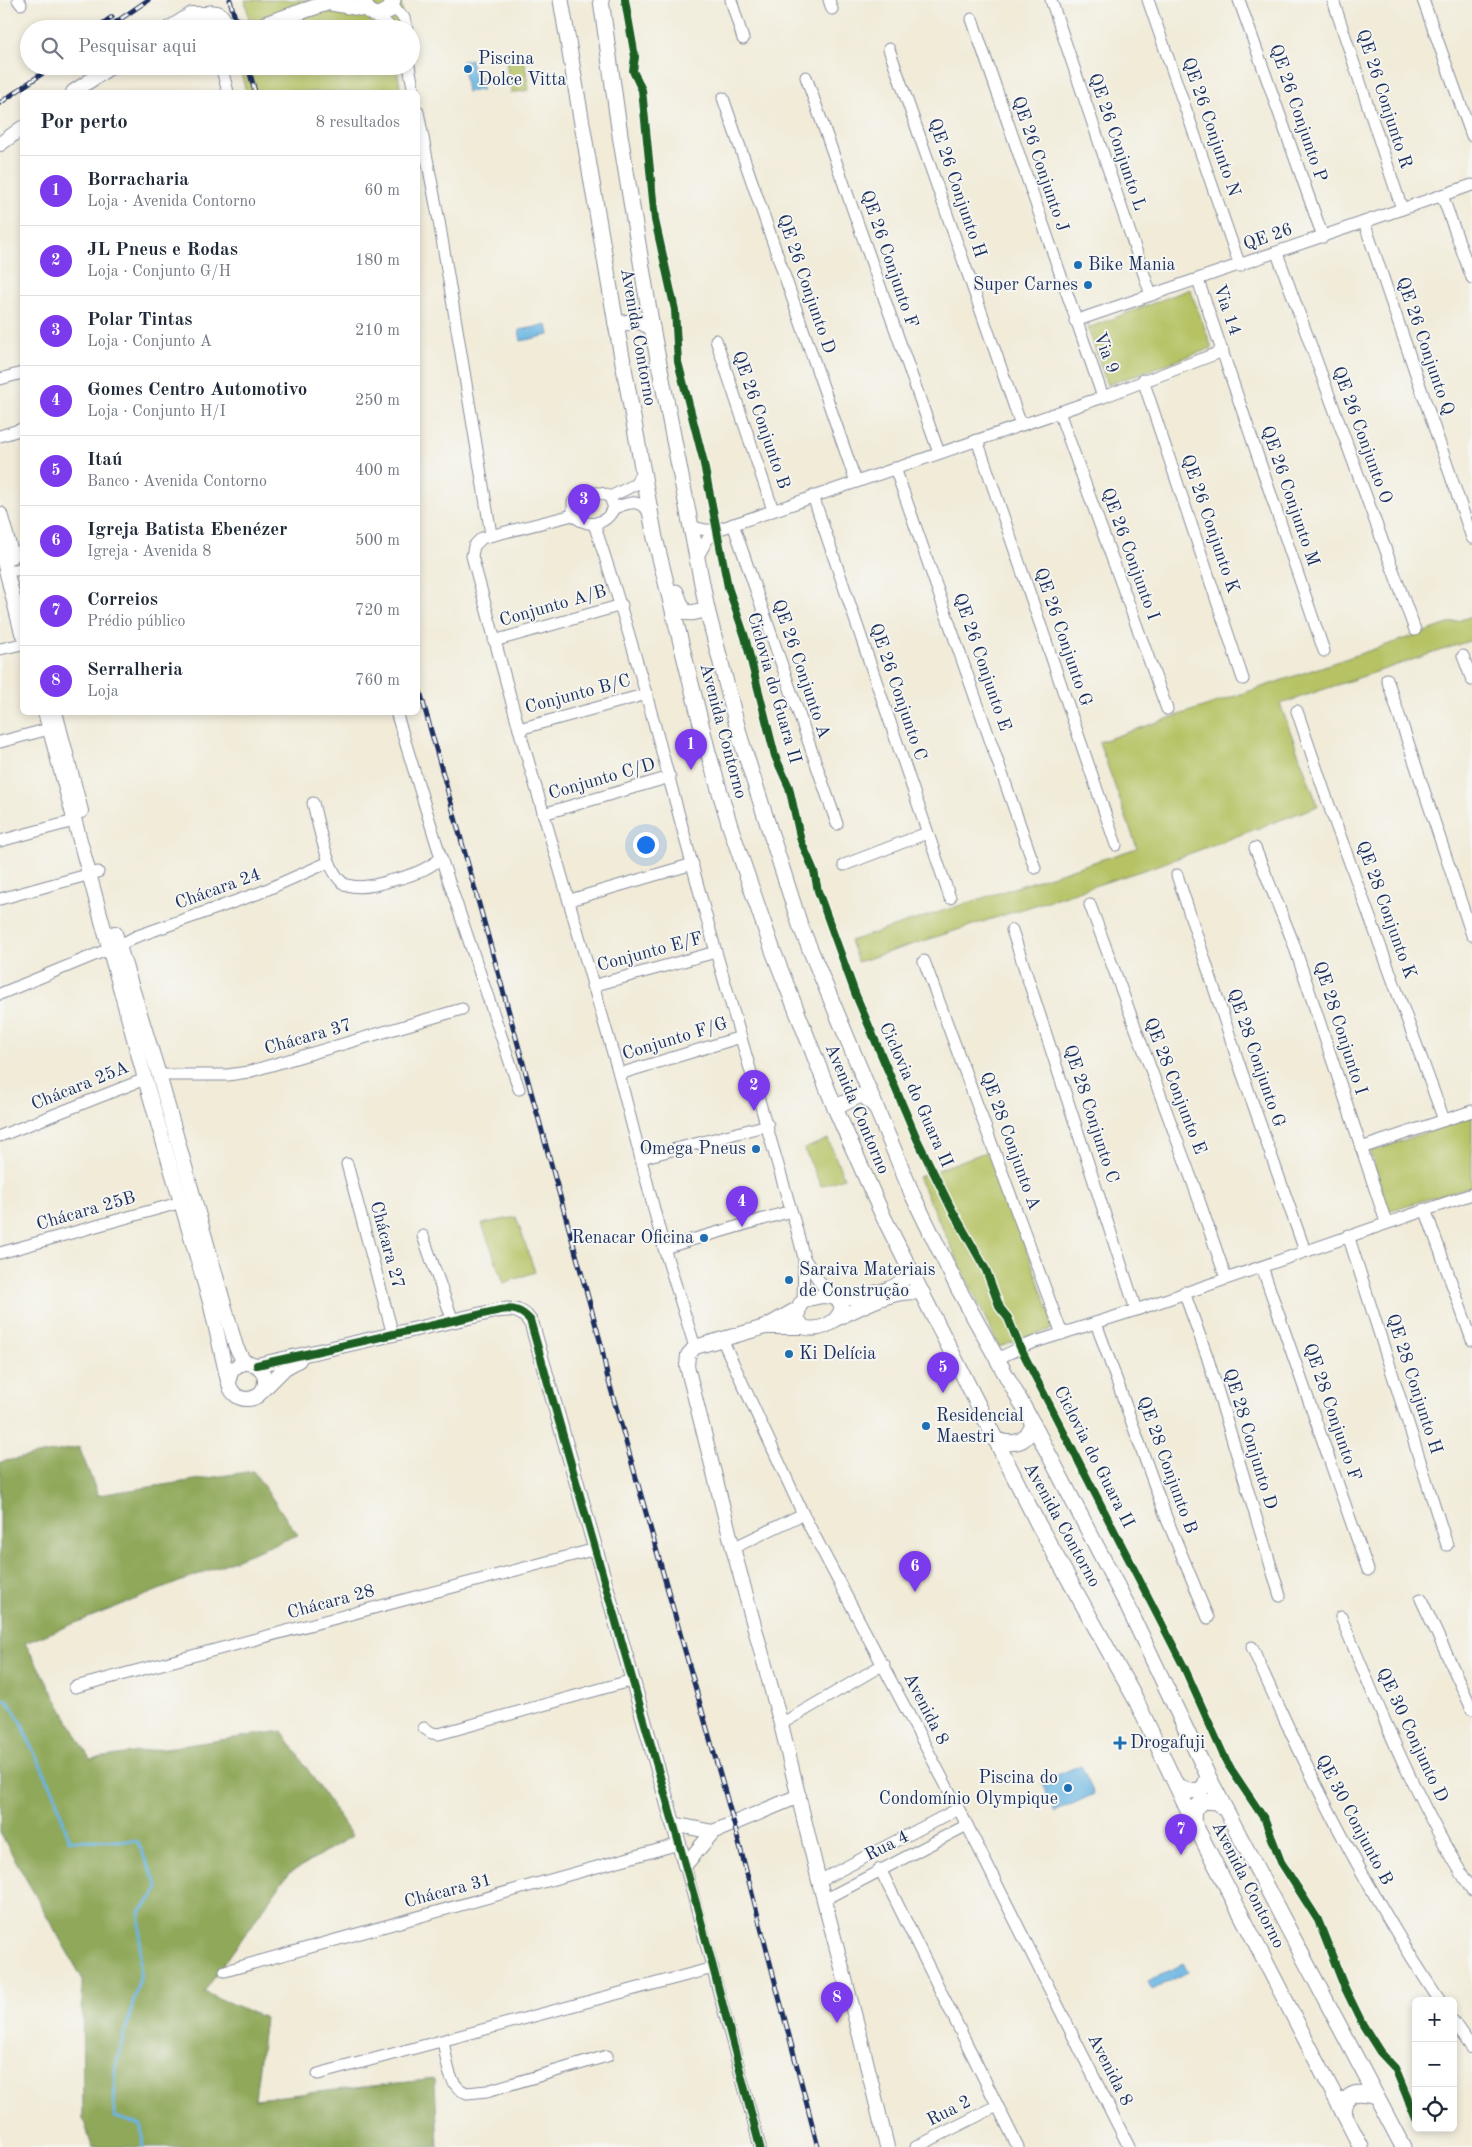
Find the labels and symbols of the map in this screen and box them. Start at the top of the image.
street label: QE 26 Conjunto R [1353,27,1415,171]
street label: QE 26 Conjunto P [1266,42,1330,184]
place label: Piscina Dolce Vitta [478,50,567,89]
street label: QE 26 Conjunto N [1179,55,1243,199]
marker: Piscina Dolce Vitta [462,63,474,75]
street label: QE 26 Conjunto L [1085,71,1149,213]
street label: QE 26 Conjunto J [1008,94,1072,234]
street label: QE 26 Conjunto H [925,116,989,260]
street label: QE 26 Conjunto F [857,188,921,330]
street label: QE 26 Conjunto D [774,212,838,356]
street label: QE 26 [1241,220,1295,254]
place label: Bike Mania [1088,256,1176,274]
marker: Bike Mania [1072,259,1084,271]
street label: Avenida Contorno [617,267,659,407]
street label: QE 26 Conjunto Q [1393,275,1457,417]
place label: Super Carnes [973,276,1078,294]
marker: Super Carnes [1082,279,1094,291]
street label: Via 14 [1210,282,1244,338]
street label: Via 9 [1090,330,1122,376]
street label: QE 26 Conjunto B [729,349,793,491]
street label: QE 26 Conjunto O [1329,364,1395,506]
street label: QE 26 Conjunto M [1258,424,1322,568]
street label: QE 26 Conjunto K [1178,452,1242,596]
pin: 3 [568,484,600,525]
street label: QE 26 Conjunto I [1098,486,1162,622]
street label: QE 26 Conjunto G [1031,566,1095,709]
street label: Conjunto A/B [497,582,609,630]
street label: QE 26 Conjunto E [950,591,1014,733]
street label: QE 26 Conjunto A [769,597,833,741]
street label: Ciclovia do Guara II [744,610,804,766]
street label: QE 26 Conjunto C [866,621,930,763]
street label: Avenida Contorno [696,661,750,801]
street label: Conjunto B/C [523,671,633,717]
pin: 1 [675,729,707,770]
street label: Conjunto C/D [547,755,657,803]
your location [633,832,659,858]
street label: QE 28 Conjunto K [1353,838,1419,982]
street label: Chácara 24 [173,865,263,913]
street label: Conjunto E/F [595,929,705,975]
street label: QE 28 Conjunto I [1310,959,1370,1097]
street label: QE 28 Conjunto G [1224,987,1288,1130]
street label: Conjunto F/G [620,1014,730,1064]
street label: QE 28 Conjunto E [1141,1015,1209,1157]
street label: Chácara 37 [262,1016,354,1058]
street label: Ciclovia do Guara II [876,1020,956,1170]
street label: Avenida Contorno [821,1041,893,1177]
street label: QE 28 Conjunto C [1060,1043,1122,1185]
street label: Chácara 25A [29,1058,132,1114]
street label: QE 28 Conjunto A [977,1069,1043,1213]
pin: 2 [738,1070,770,1111]
place label: Omega Pneus [640,1140,746,1158]
marker: Omega Pneus [750,1143,762,1155]
pin: 4 [726,1186,758,1227]
street label: Chácara 25B [34,1188,138,1234]
street label: Chácara 27 [367,1199,407,1291]
place label: Renacar Oficina [572,1229,694,1247]
marker: Renacar Oficina [698,1232,710,1244]
place label: Saraiva Materiais de Construção [799,1261,936,1300]
marker: Saraiva Materiais de Construção [783,1274,795,1286]
street label: QE 28 Conjunto H [1383,1312,1445,1456]
street label: QE 28 Conjunto F [1300,1341,1364,1483]
place label: Ki Delícia [799,1345,876,1363]
marker: Ki Delícia [783,1348,795,1360]
pin: 5 [927,1352,959,1393]
street label: QE 28 Conjunto D [1220,1367,1280,1511]
street label: Ciclovia do Guara II [1050,1383,1138,1531]
street label: QE 28 Conjunto B [1134,1394,1200,1536]
place label: Residencial Maestri [936,1407,1024,1446]
marker: Residencial Maestri [920,1420,932,1432]
street label: Avenida Contorno [1020,1460,1104,1590]
pin: 6 [899,1551,931,1592]
street label: Chácara 28 [285,1582,377,1622]
street label: QE 30 Conjunto D [1373,1665,1451,1805]
street label: Avenida 8 [900,1670,952,1748]
place label: Drogafuji [1130,1734,1205,1752]
marker: Drogafuji [1114,1737,1126,1749]
street label: QE 30 Conjunto B [1312,1752,1396,1888]
place label: Piscina do Condomínio Olympique [879,1769,1058,1808]
marker: Piscina do Condomínio Olympique [1062,1782,1074,1794]
pin: 7 [1165,1814,1197,1855]
street label: Avenida Contorno [1208,1819,1288,1951]
street label: Rua 4 [862,1827,912,1865]
street label: Chácara 31 [402,1871,494,1911]
pin: 8 [821,1982,853,2023]
street label: Avenida 8 [1084,2031,1136,2109]
street label: Rua 2 [924,2092,974,2130]

